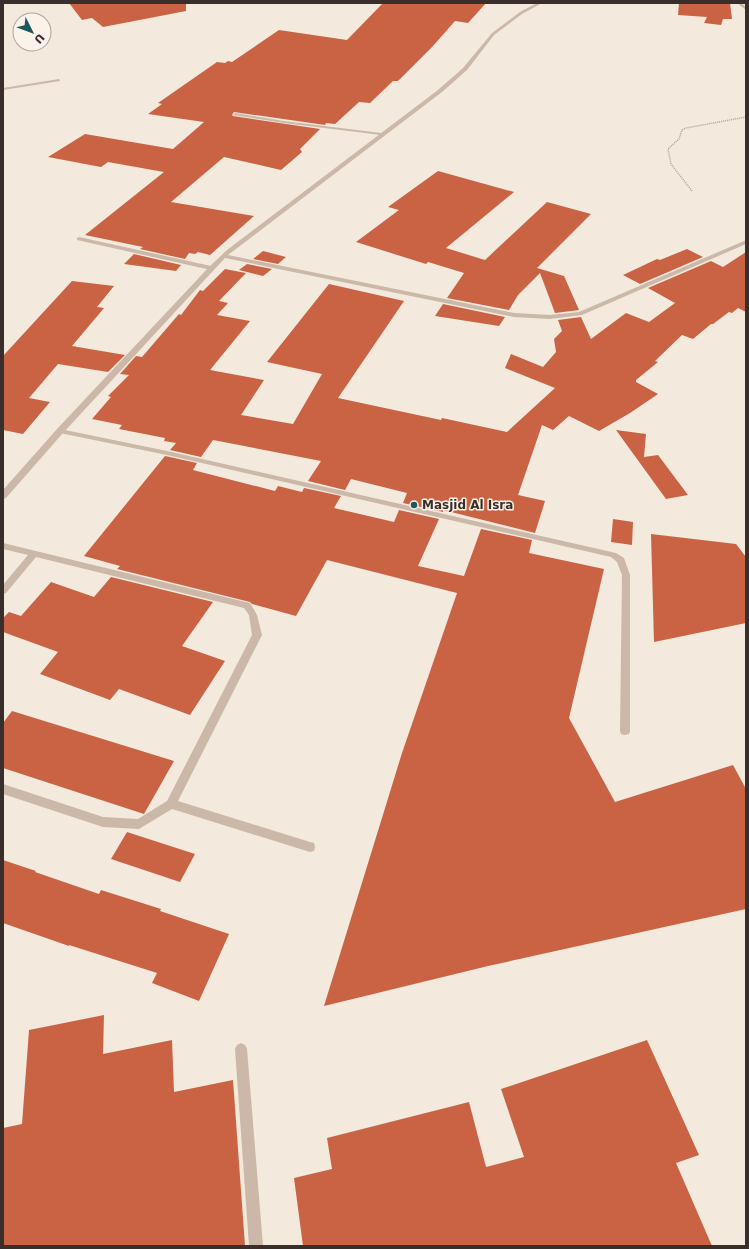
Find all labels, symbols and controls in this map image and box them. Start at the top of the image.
north arrow [12,12,52,52]
text: U [31,31,47,46]
place label: Masjid Al Isra [422,498,513,512]
marker: Masjid Al Isra [409,500,419,510]

